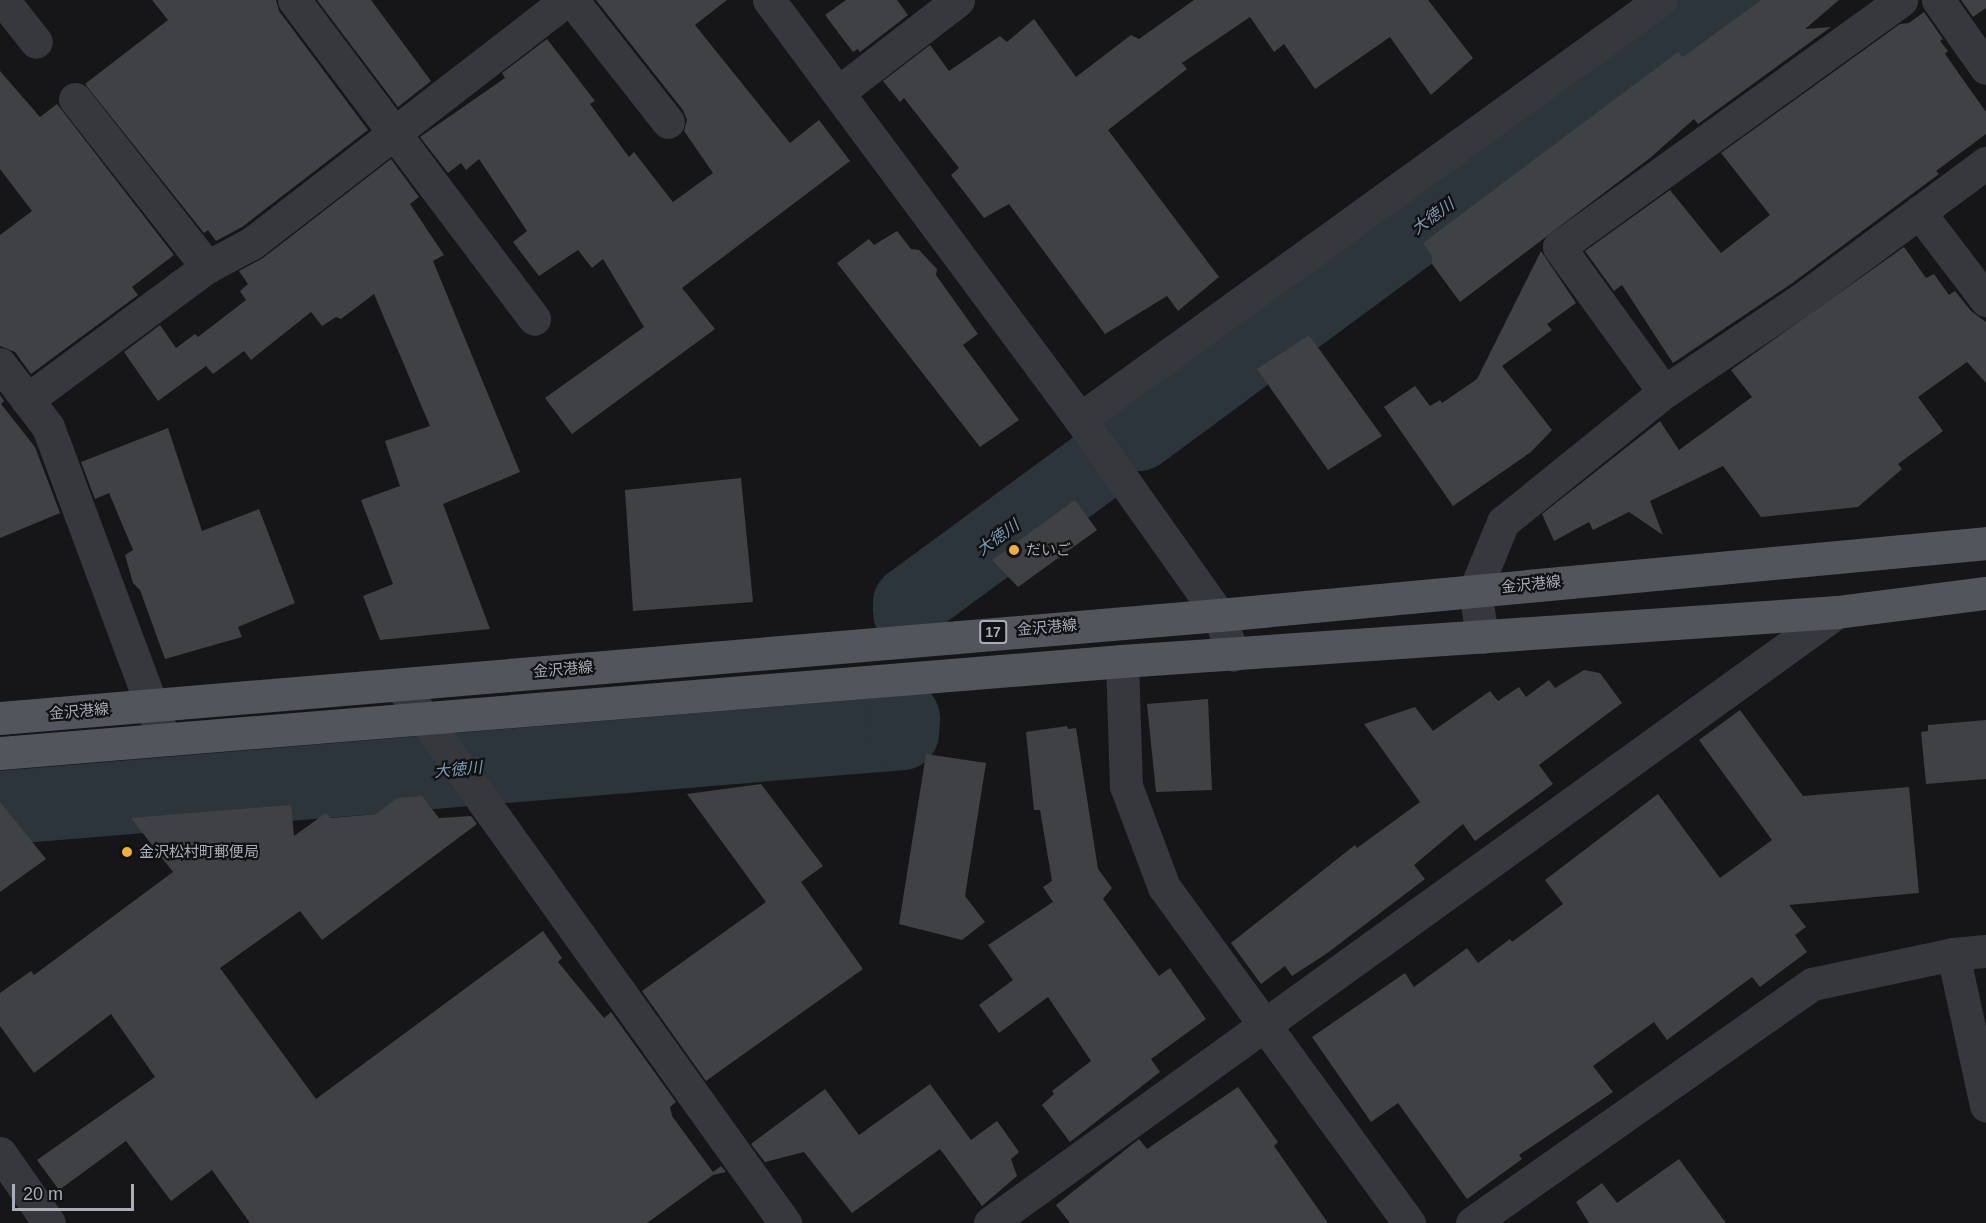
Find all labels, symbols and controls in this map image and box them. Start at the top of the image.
water label: 大徳川 [1408,195,1458,239]
water label: 大徳川 [973,516,1023,560]
place label: だいご [1026,541,1071,559]
marker: だいご [1007,543,1021,557]
street label: 金沢港線 [1500,572,1562,596]
street label: 金沢港線 [1016,615,1078,639]
road number: 17 [978,621,1008,643]
street label: 金沢港線 [532,657,594,681]
street label: 金沢港線 [48,699,110,723]
water label: 大徳川 [433,758,483,782]
place label: 金沢松村町郵便局 [139,843,259,861]
marker: 金沢松村町郵便局 [120,845,134,859]
scale bar [15,1172,136,1210]
text: 20 m [23,1184,63,1204]

